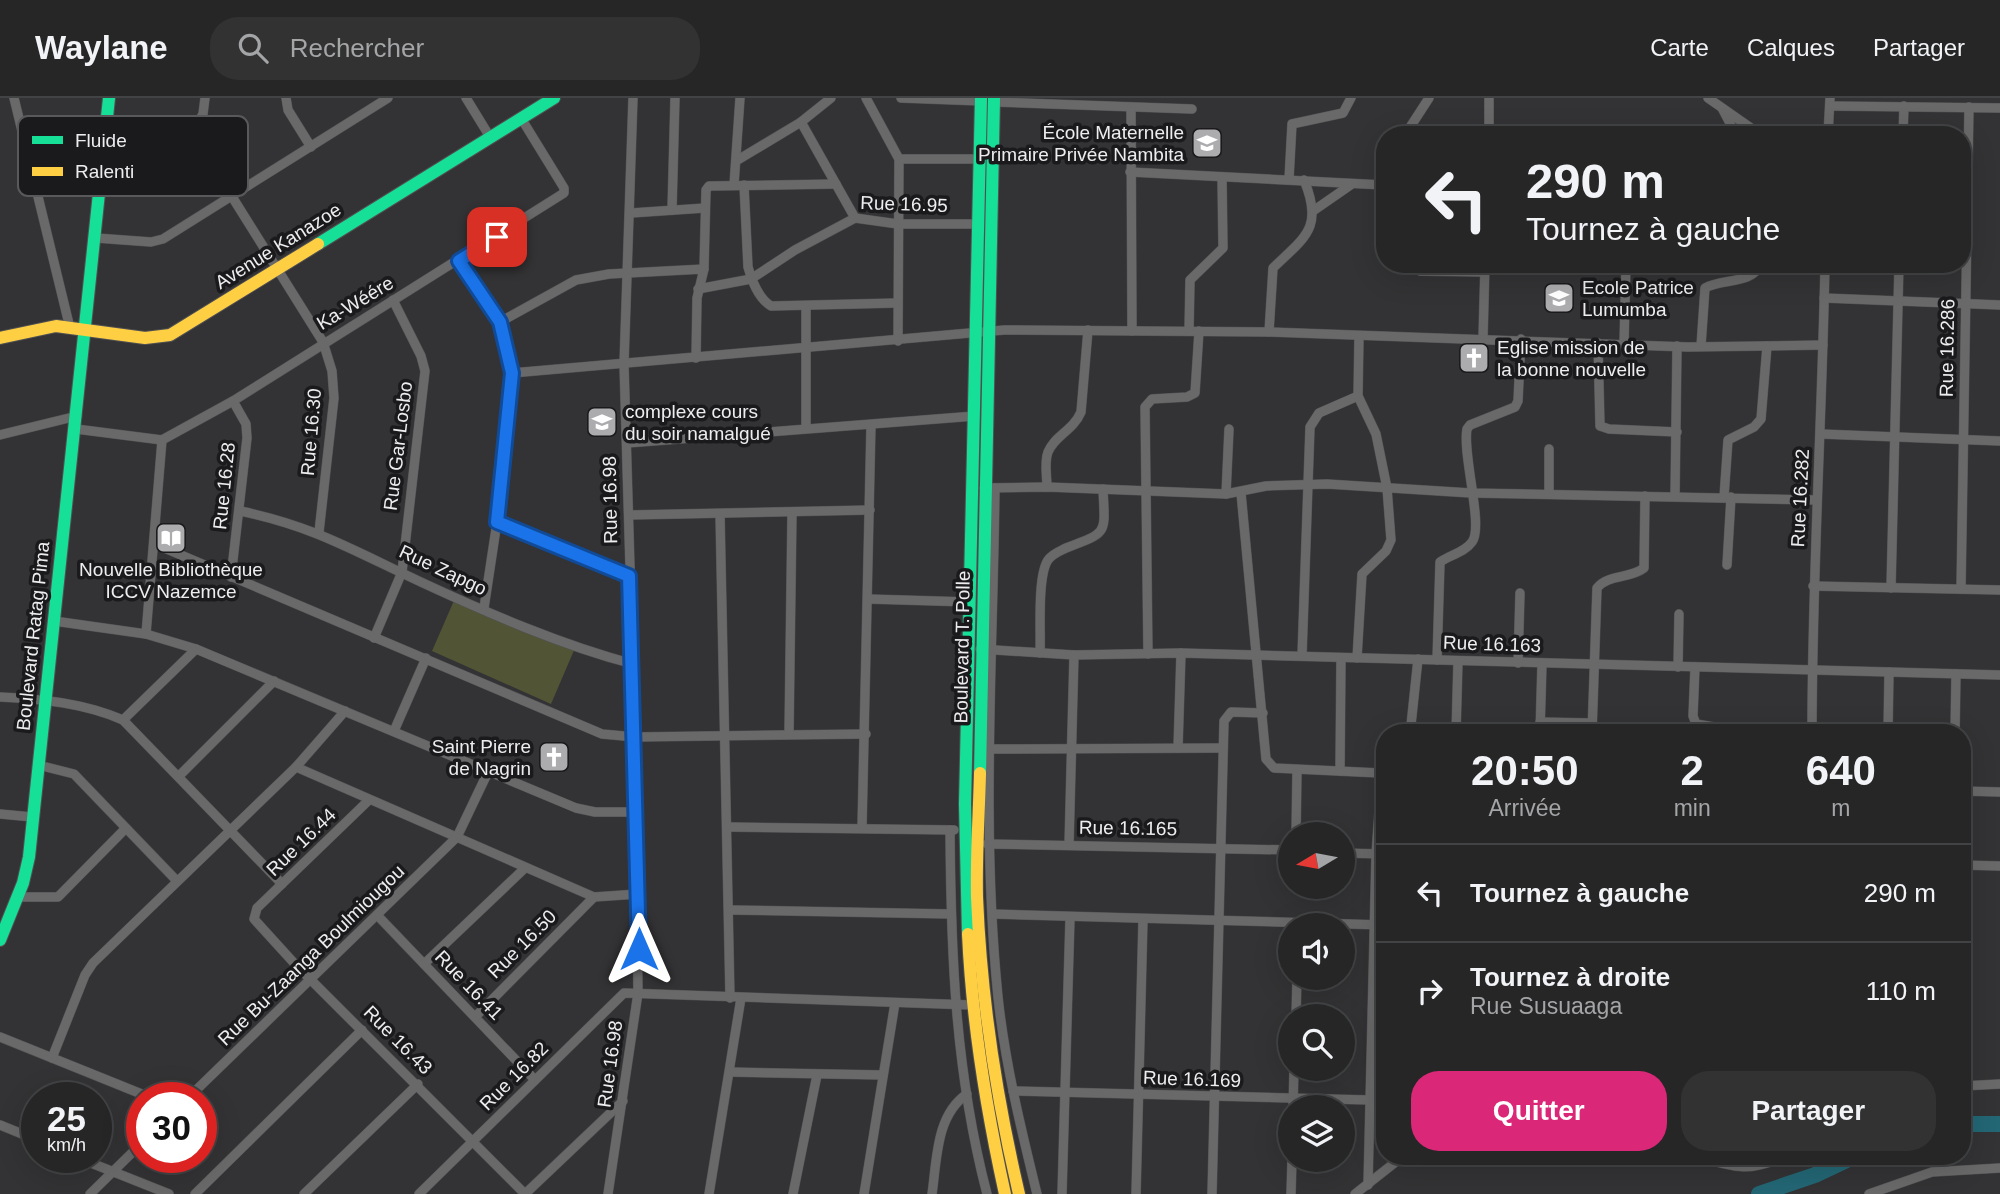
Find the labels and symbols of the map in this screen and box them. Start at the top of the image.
legend [18,116,248,196]
place label: École Maternelle Primaire Privée Nambita [978,122,1184,165]
school or university icon: École Maternelle Primaire Privée Nambita [1190,126,1224,160]
text: Fluide [75,130,127,151]
text: Ralenti [75,161,134,182]
street label: Rue 16.95 [860,192,948,216]
street label: Avenue Kanazoe [211,199,345,293]
pin [467,207,527,267]
street label: Ka-Wéére [313,272,397,334]
place label: Ecole Patrice Lumumba [1582,277,1694,320]
school or university icon: Ecole Patrice Lumumba [1542,281,1576,315]
street label: Rue 16.286 [1936,299,1958,397]
place label: Eglise mission de la bonne nouvelle [1497,337,1646,380]
church icon: Eglise mission de la bonne nouvelle [1457,341,1491,375]
street label: Rue Gar-Losbo [380,380,416,512]
street label: Rue 16.30 [297,387,325,477]
place label: complexe cours du soir namalgué [625,401,771,444]
school or university icon: complexe cours du soir namalgué [585,405,619,439]
street label: Rue 16.28 [209,441,239,531]
street label: Rue 16.282 [1787,448,1813,548]
street label: Rue 16.98 [599,456,621,544]
library icon: Nouvelle Bibliothèque ICCV Nazemce [154,521,188,555]
street label: Boulevard Ratag Pima [13,540,53,732]
street label: Rue Zapgo [396,541,490,599]
place label: Nouvelle Bibliothèque ICCV Nazemce [79,559,263,602]
street label: Boulevard T. Polle [950,570,974,724]
street label: Rue 16.163 [1443,632,1541,656]
place label: Saint Pierre de Nagrin [432,736,531,779]
church icon: Saint Pierre de Nagrin [537,740,571,774]
street label: Rue 16.44 [262,804,340,880]
street label: Rue 16.165 [1079,817,1177,839]
north arrow [1278,822,1354,900]
street label: Rue Bu-Zaanga Boulmiougou [214,860,408,1050]
street label: Rue 16.50 [484,906,560,982]
position arrow [602,912,676,986]
street label: Rue 16.41 [431,946,507,1024]
street label: Rue 16.43 [360,1002,436,1078]
street label: Rue 16.98 [594,1019,626,1109]
street label: Rue 16.82 [476,1038,552,1114]
street label: Rue 16.169 [1143,1067,1241,1091]
speed limit sign: 30 [126,1082,217,1173]

